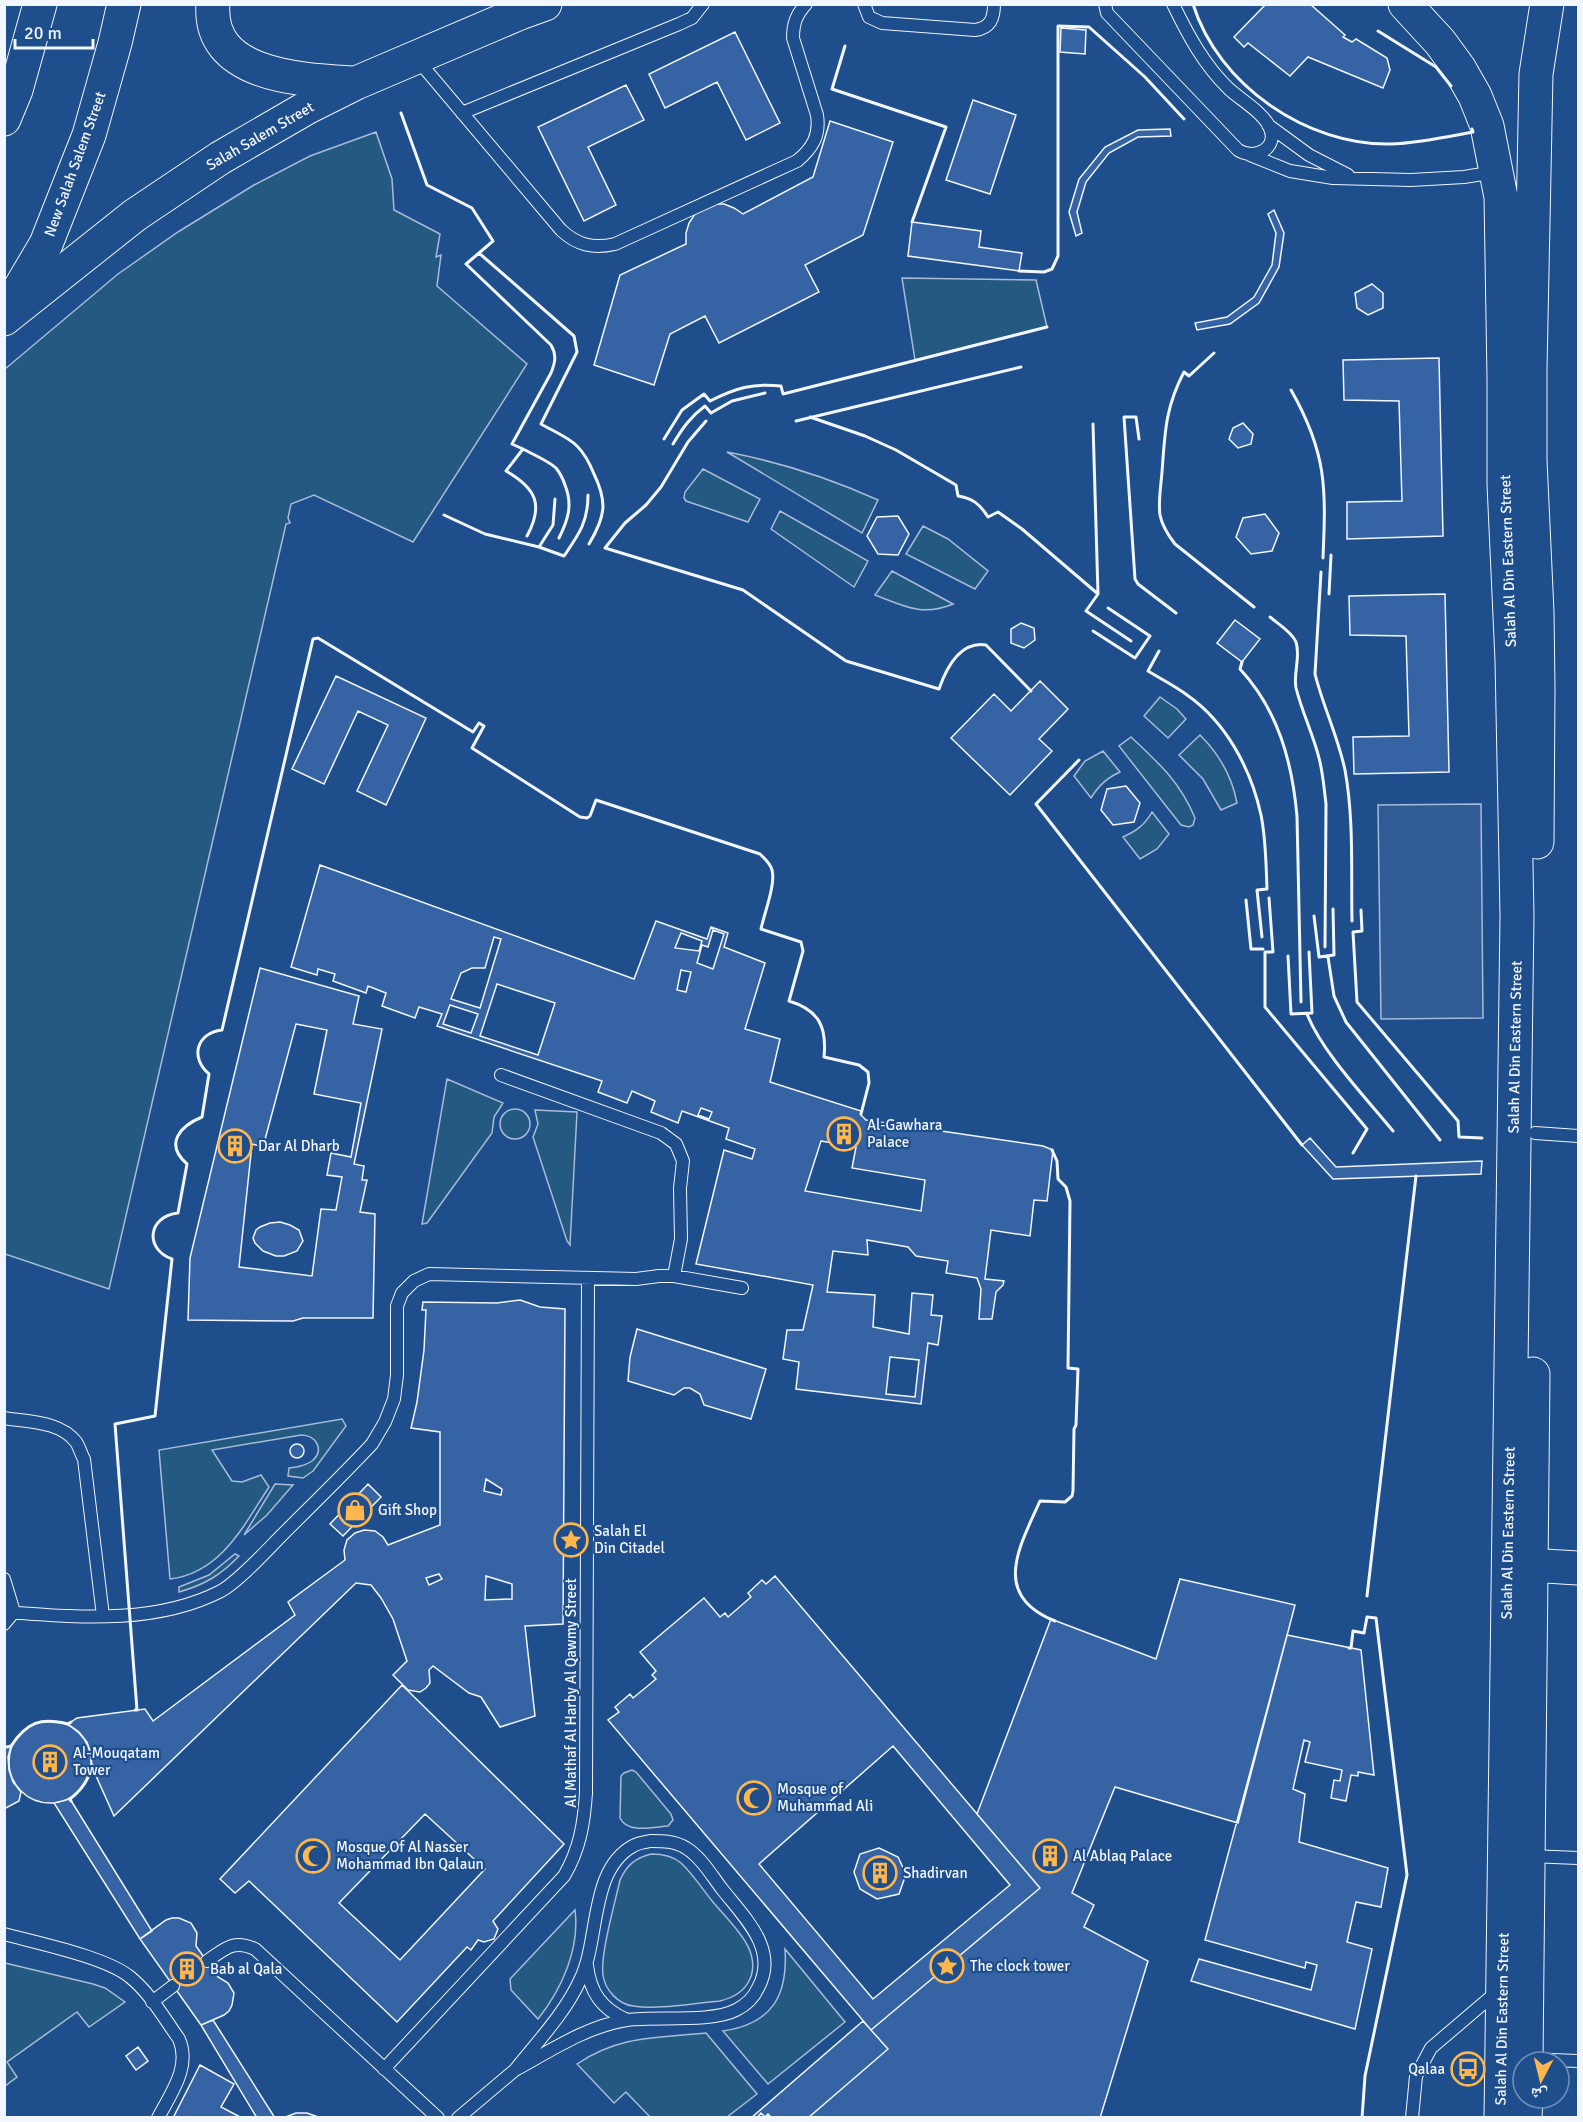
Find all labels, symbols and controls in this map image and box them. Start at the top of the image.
scale bar [15,12,93,50]
text: 20 m [24,22,62,44]
street label: New Salah Salem Street [40,89,110,239]
street label: Salah Salem Street [203,98,317,174]
street label: Salah Al Din Eastern Street [1496,474,1520,648]
street label: Salah Al Din Eastern Street [1504,961,1526,1133]
building icon: Al-Gawhara Palace [826,1116,862,1152]
place label: Al-Gawhara Palace [867,1116,942,1151]
building icon: Dar Al Dharb [217,1128,253,1164]
place label: Dar Al Dharb [258,1137,340,1155]
street label: Salah Al Din Eastern Street [1497,1447,1519,1619]
shop icon: Gift Shop [337,1492,373,1528]
place label: Gift Shop [378,1501,437,1519]
place icon: Salah El Din Citadel [553,1522,589,1558]
place label: Salah El Din Citadel [594,1522,665,1557]
street label: Al Mathaf Al Harby Al Qawmy Street [562,1578,580,1808]
building icon: Al-Mouqatam Tower [32,1744,68,1780]
place label: Al-Mouqatam Tower [73,1744,160,1779]
mosque icon: Mosque of Muhammad Ali [736,1780,772,1816]
place label: Mosque of Muhammad Ali [777,1780,873,1815]
mosque icon: Mosque Of Al Nasser Mohammad Ibn Qalaun [295,1838,331,1874]
place label: Mosque Of Al Nasser Mohammad Ibn Qalaun [336,1838,484,1873]
building icon: Al Ablaq Palace [1032,1838,1068,1874]
place label: Al Ablaq Palace [1073,1847,1172,1865]
building icon: Shadirvan [862,1855,898,1891]
place label: Shadirvan [903,1864,968,1882]
street label: Salah Al Din Eastern Street [1491,1933,1513,2105]
place icon: The clock tower [929,1948,965,1984]
building icon: Bab al Qala [169,1951,205,1987]
place label: The clock tower [970,1957,1070,1975]
place label: Bab al Qala [210,1960,282,1978]
north arrow [1511,2050,1571,2110]
bus stop icon: Qalaa [1450,2051,1486,2087]
place label: Qalaa [1408,2060,1445,2078]
text: ش [1530,2083,1549,2105]

